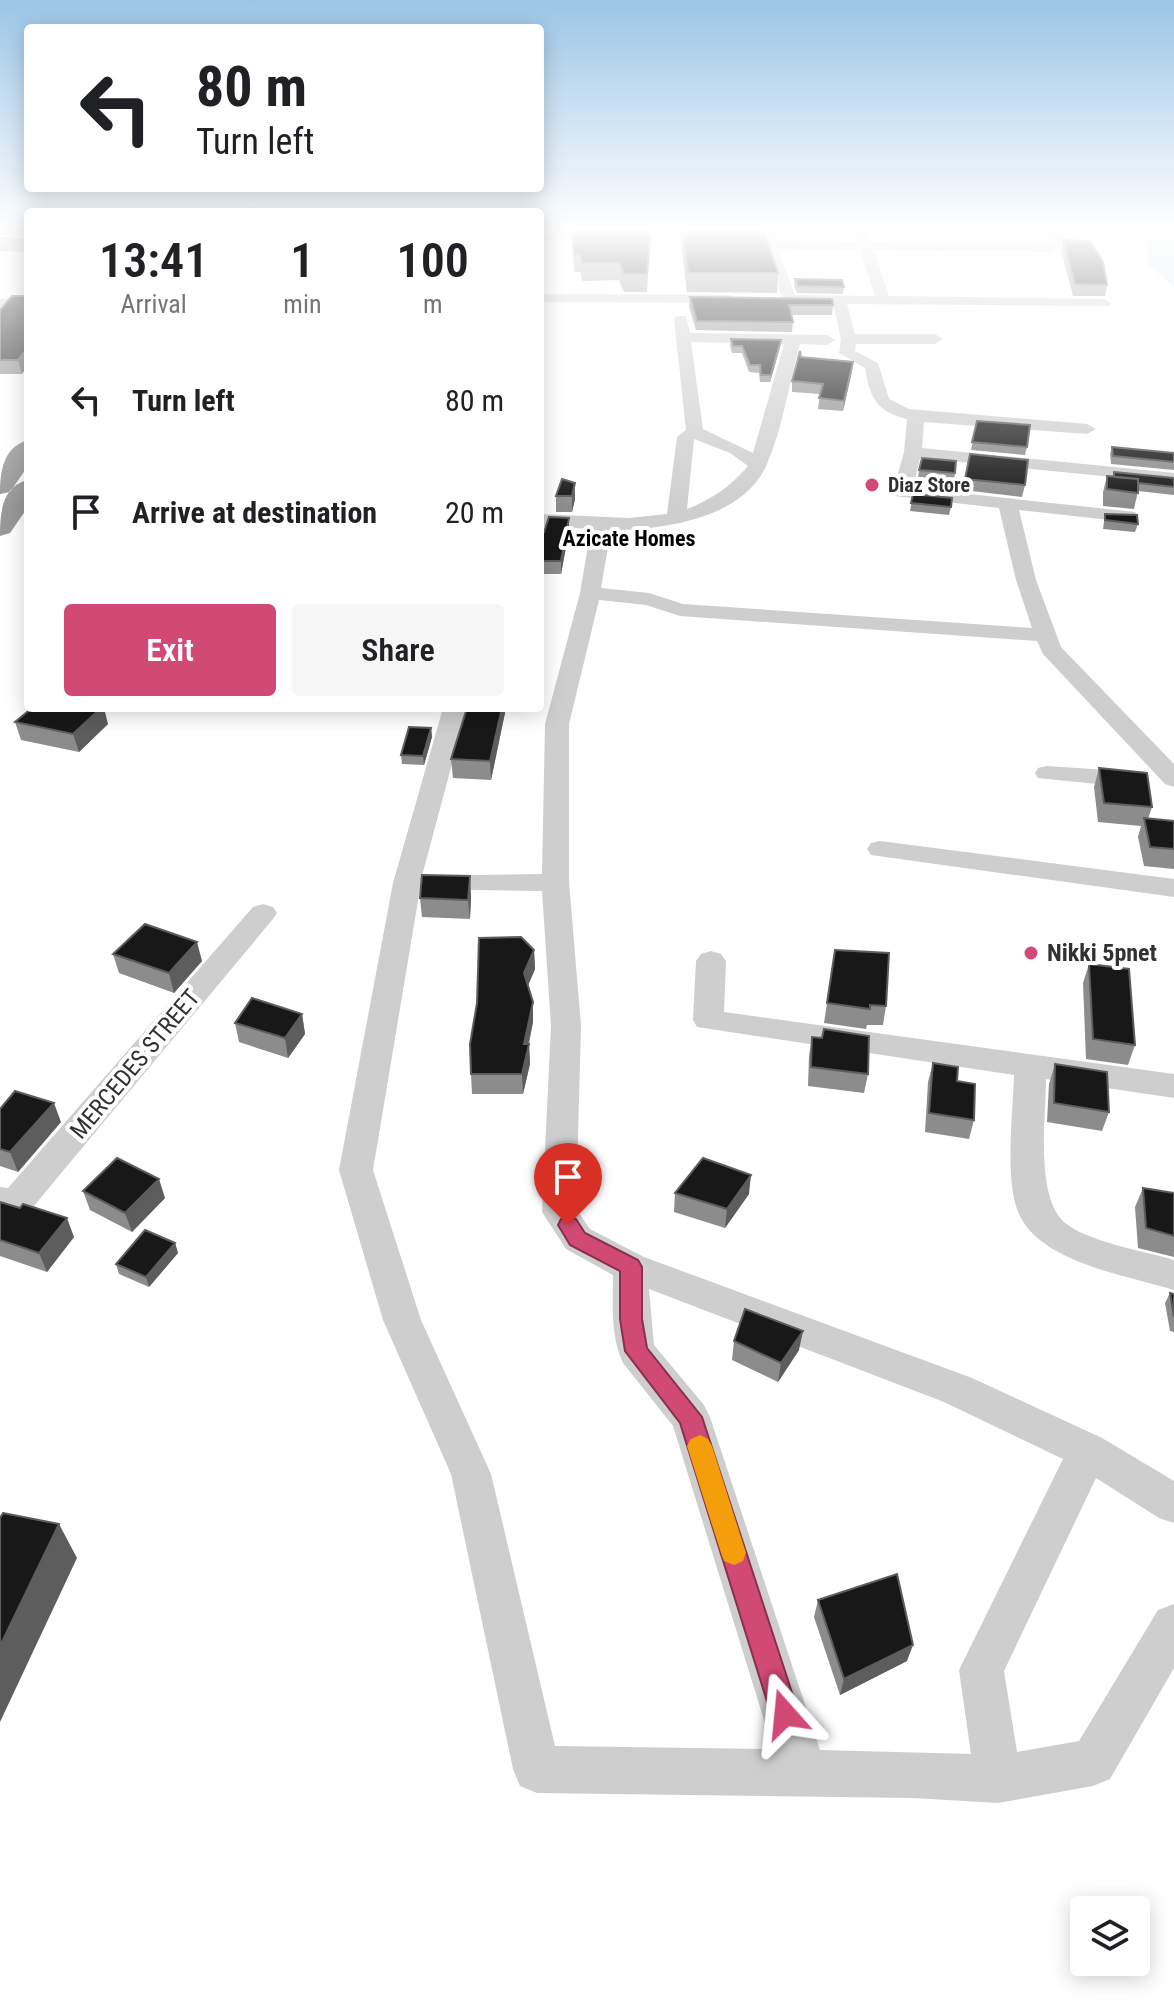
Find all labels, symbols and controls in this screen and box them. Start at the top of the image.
text: 80 m [196,54,307,120]
icon: left [64,56,168,160]
text: Turn left [196,121,314,163]
text: 13:41 [99,232,208,289]
text: 1 [290,232,314,289]
text: 100 [397,232,469,289]
text: Arrival [121,289,187,319]
text: min [283,289,321,319]
text: m [423,289,443,319]
icon: left [64,378,108,422]
text: Turn left [132,383,235,418]
text: 80 m [445,383,504,418]
place label: Diaz Store [888,473,970,497]
marker: Diaz Store [863,476,881,494]
icon: arrive [64,490,108,534]
text: Arrive at destination [132,495,377,530]
text: 20 m [445,495,504,530]
district label: Azicate Homes [563,526,695,551]
button: Exit [64,604,276,696]
button: Share [292,604,504,696]
place label: Nikki 5pnet [1047,939,1157,967]
marker: Nikki 5pnet [1022,944,1040,962]
street label: MERCEDES STREET [64,984,206,1144]
pin [534,1143,602,1225]
icon: arrive [546,1155,590,1199]
position arrow [743,1672,827,1756]
map controls [1070,1896,1150,1976]
button: layers [1070,1896,1150,1976]

